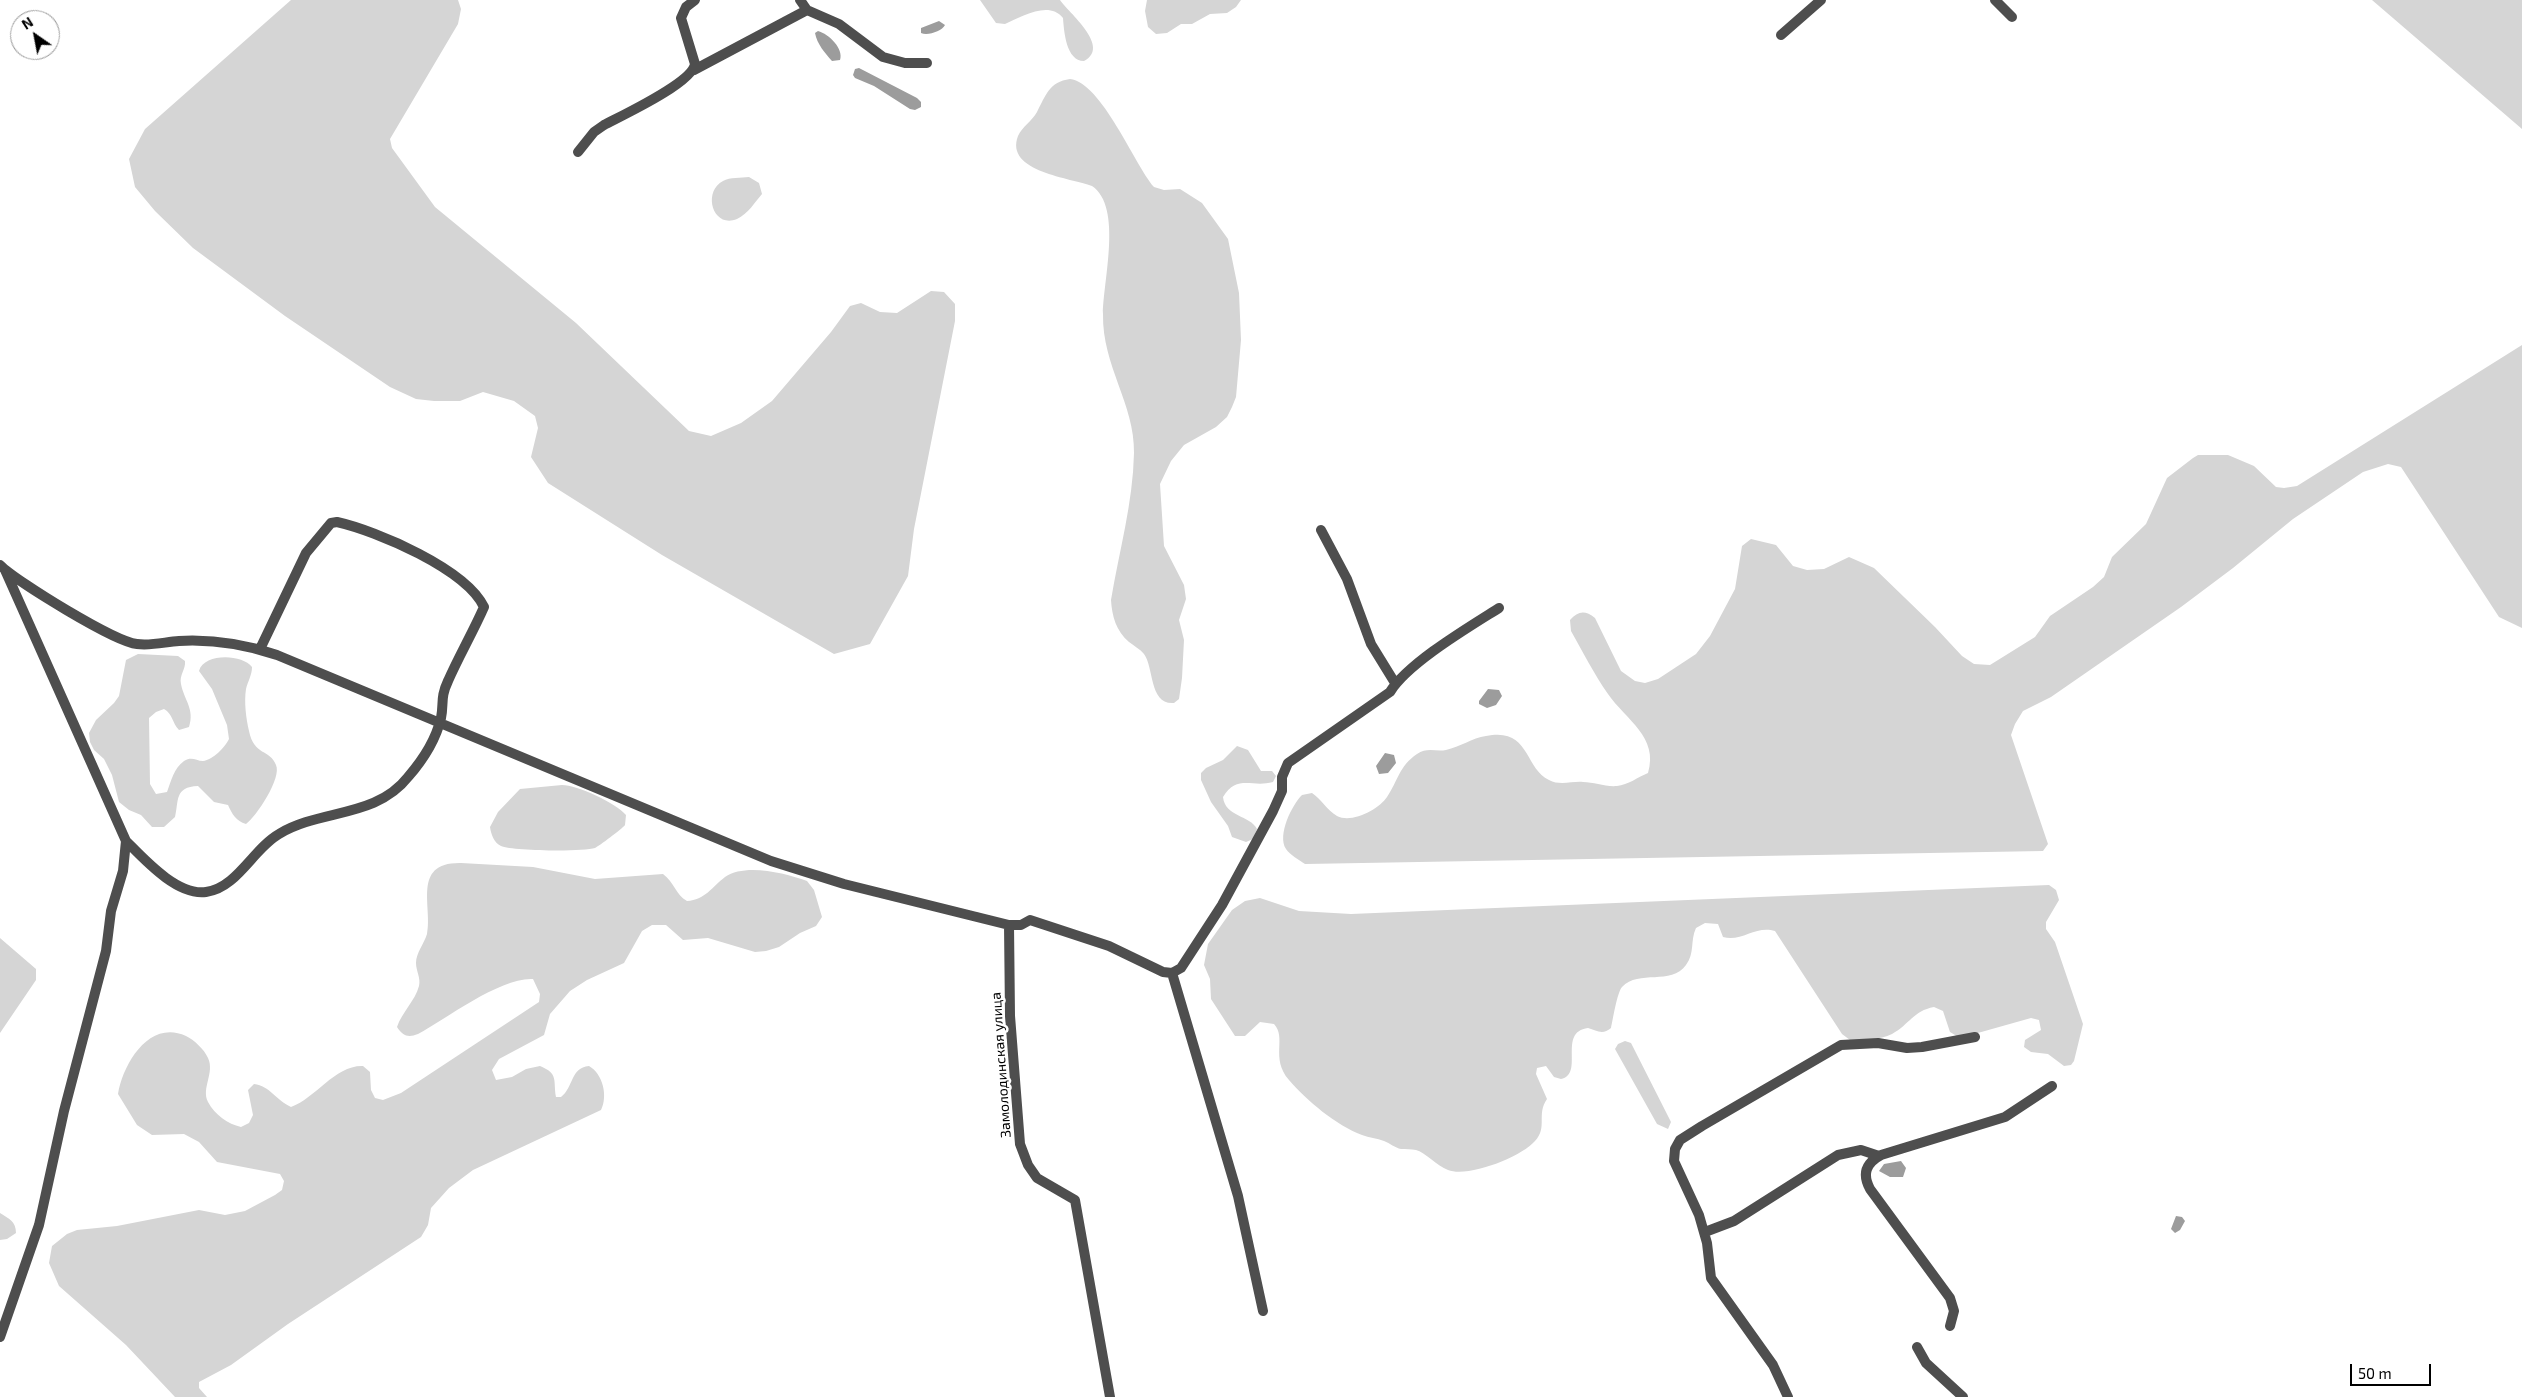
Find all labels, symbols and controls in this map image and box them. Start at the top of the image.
north arrow [10,10,60,60]
text: N [18,13,36,33]
street label: Замолодинская улица [988,992,1014,1138]
scale bar [2352,1354,2433,1386]
text: 50 m [2358,1364,2392,1382]

